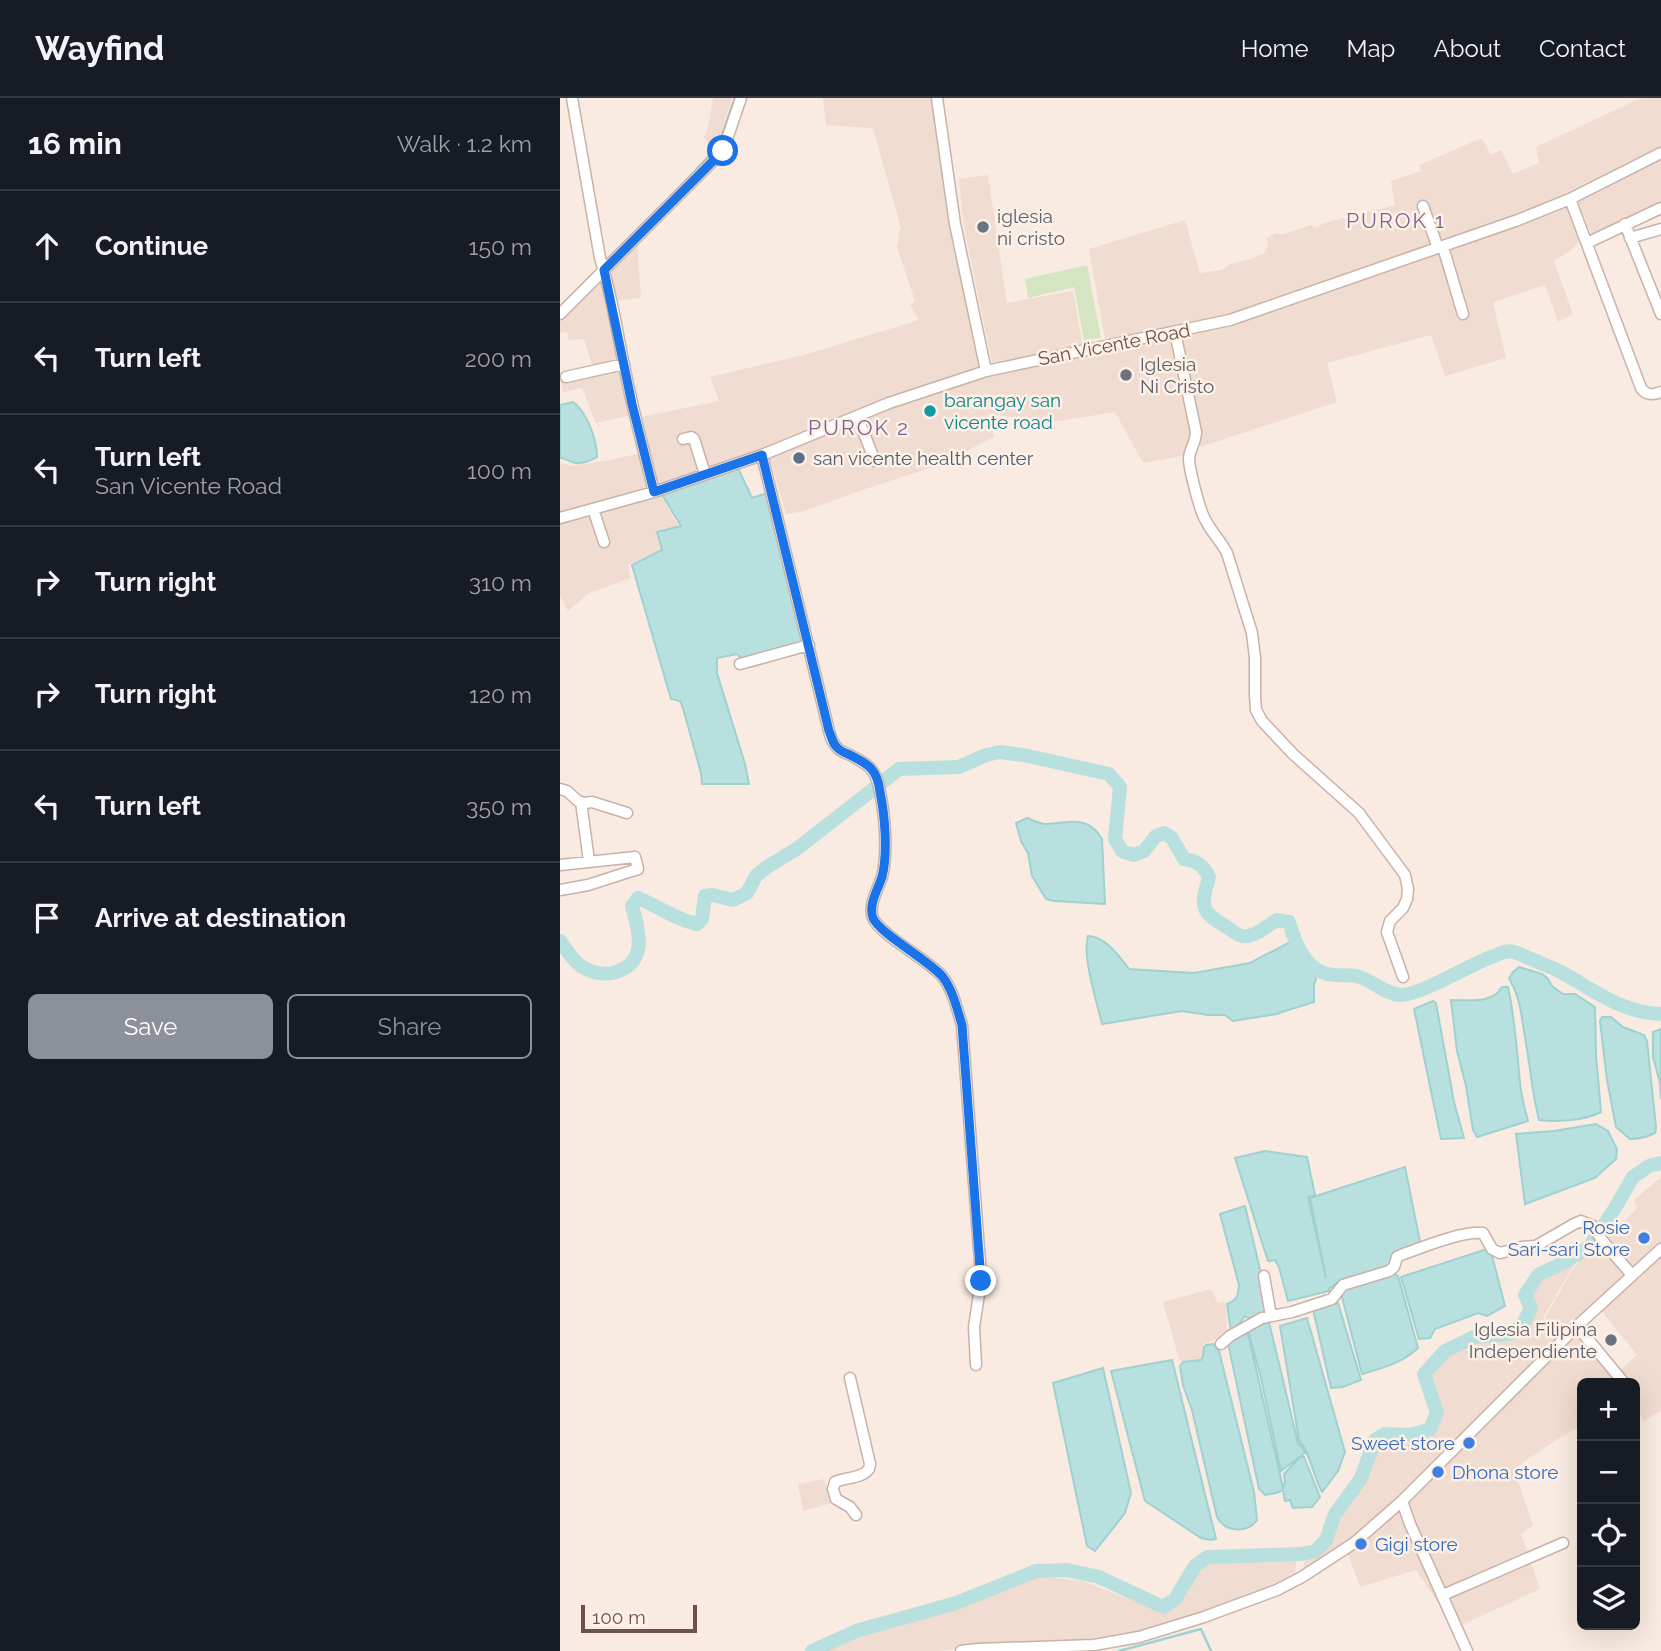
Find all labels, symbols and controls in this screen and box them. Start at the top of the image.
text: Wayfind [35,29,164,68]
text: Home [1241,34,1309,63]
text: Map [1347,34,1395,63]
text: About [1433,34,1501,63]
text: Contact [1539,34,1626,63]
text: 16 min [28,126,122,161]
text: Walk · 1.2 km [397,130,532,157]
route start [707,135,738,166]
place label: iglesia ni cristo [997,205,1065,249]
district label: PUROK 1 [1346,208,1446,233]
marker: iglesia ni cristo [975,219,991,235]
icon: ahead [28,227,66,265]
text: Continue [95,231,208,261]
text: 150 m [469,233,532,260]
street label: San Vicente Road [1036,318,1192,370]
icon: left [28,339,66,377]
text: Turn left [95,343,201,373]
text: 200 m [465,345,532,372]
place label: Iglesia Ni Cristo [1140,353,1214,397]
marker: Iglesia Ni Cristo [1118,367,1134,383]
place label: barangay san vicente road [944,389,1061,433]
marker: barangay san vicente road [922,403,938,419]
district label: PUROK 2 [808,415,910,440]
text: Turn left [95,442,201,472]
place label: san vicente health center [813,447,1034,469]
marker: san vicente health center [791,450,807,466]
icon: left [28,451,66,489]
text: 100 m [467,457,532,484]
text: San Vicente Road [95,472,282,499]
icon: right [28,563,66,601]
text: Turn right [95,567,216,597]
text: 310 m [469,569,532,596]
icon: right [28,675,66,713]
text: Turn right [95,679,216,709]
text: 120 m [469,681,532,708]
icon: left [28,787,66,825]
text: Turn left [95,791,201,821]
text: 350 m [466,793,532,820]
icon: arrive [28,899,66,937]
text: Arrive at destination [95,903,346,933]
button: Save [28,994,273,1059]
button: Share [287,994,532,1059]
place label: Rosie Sari-sari Store [1508,1216,1630,1260]
marker: Rosie Sari-sari Store [1636,1230,1652,1246]
route end [965,1265,996,1296]
place label: Iglesia Filipina Independiente [1469,1318,1597,1362]
marker: Iglesia Filipina Independiente [1603,1332,1619,1348]
map controls [1577,1378,1640,1630]
button: + [1577,1378,1640,1441]
place label: Sweet store [1351,1432,1455,1454]
marker: Sweet store [1461,1435,1477,1451]
button: − [1577,1441,1640,1504]
place label: Dhona store [1452,1461,1558,1483]
marker: Dhona store [1430,1464,1446,1480]
button: locate [1577,1504,1640,1567]
place label: Gigi store [1375,1533,1458,1555]
marker: Gigi store [1353,1536,1369,1552]
button: layers [1577,1567,1640,1630]
scale bar [581,1602,696,1634]
text: 100 m [592,1606,646,1628]

